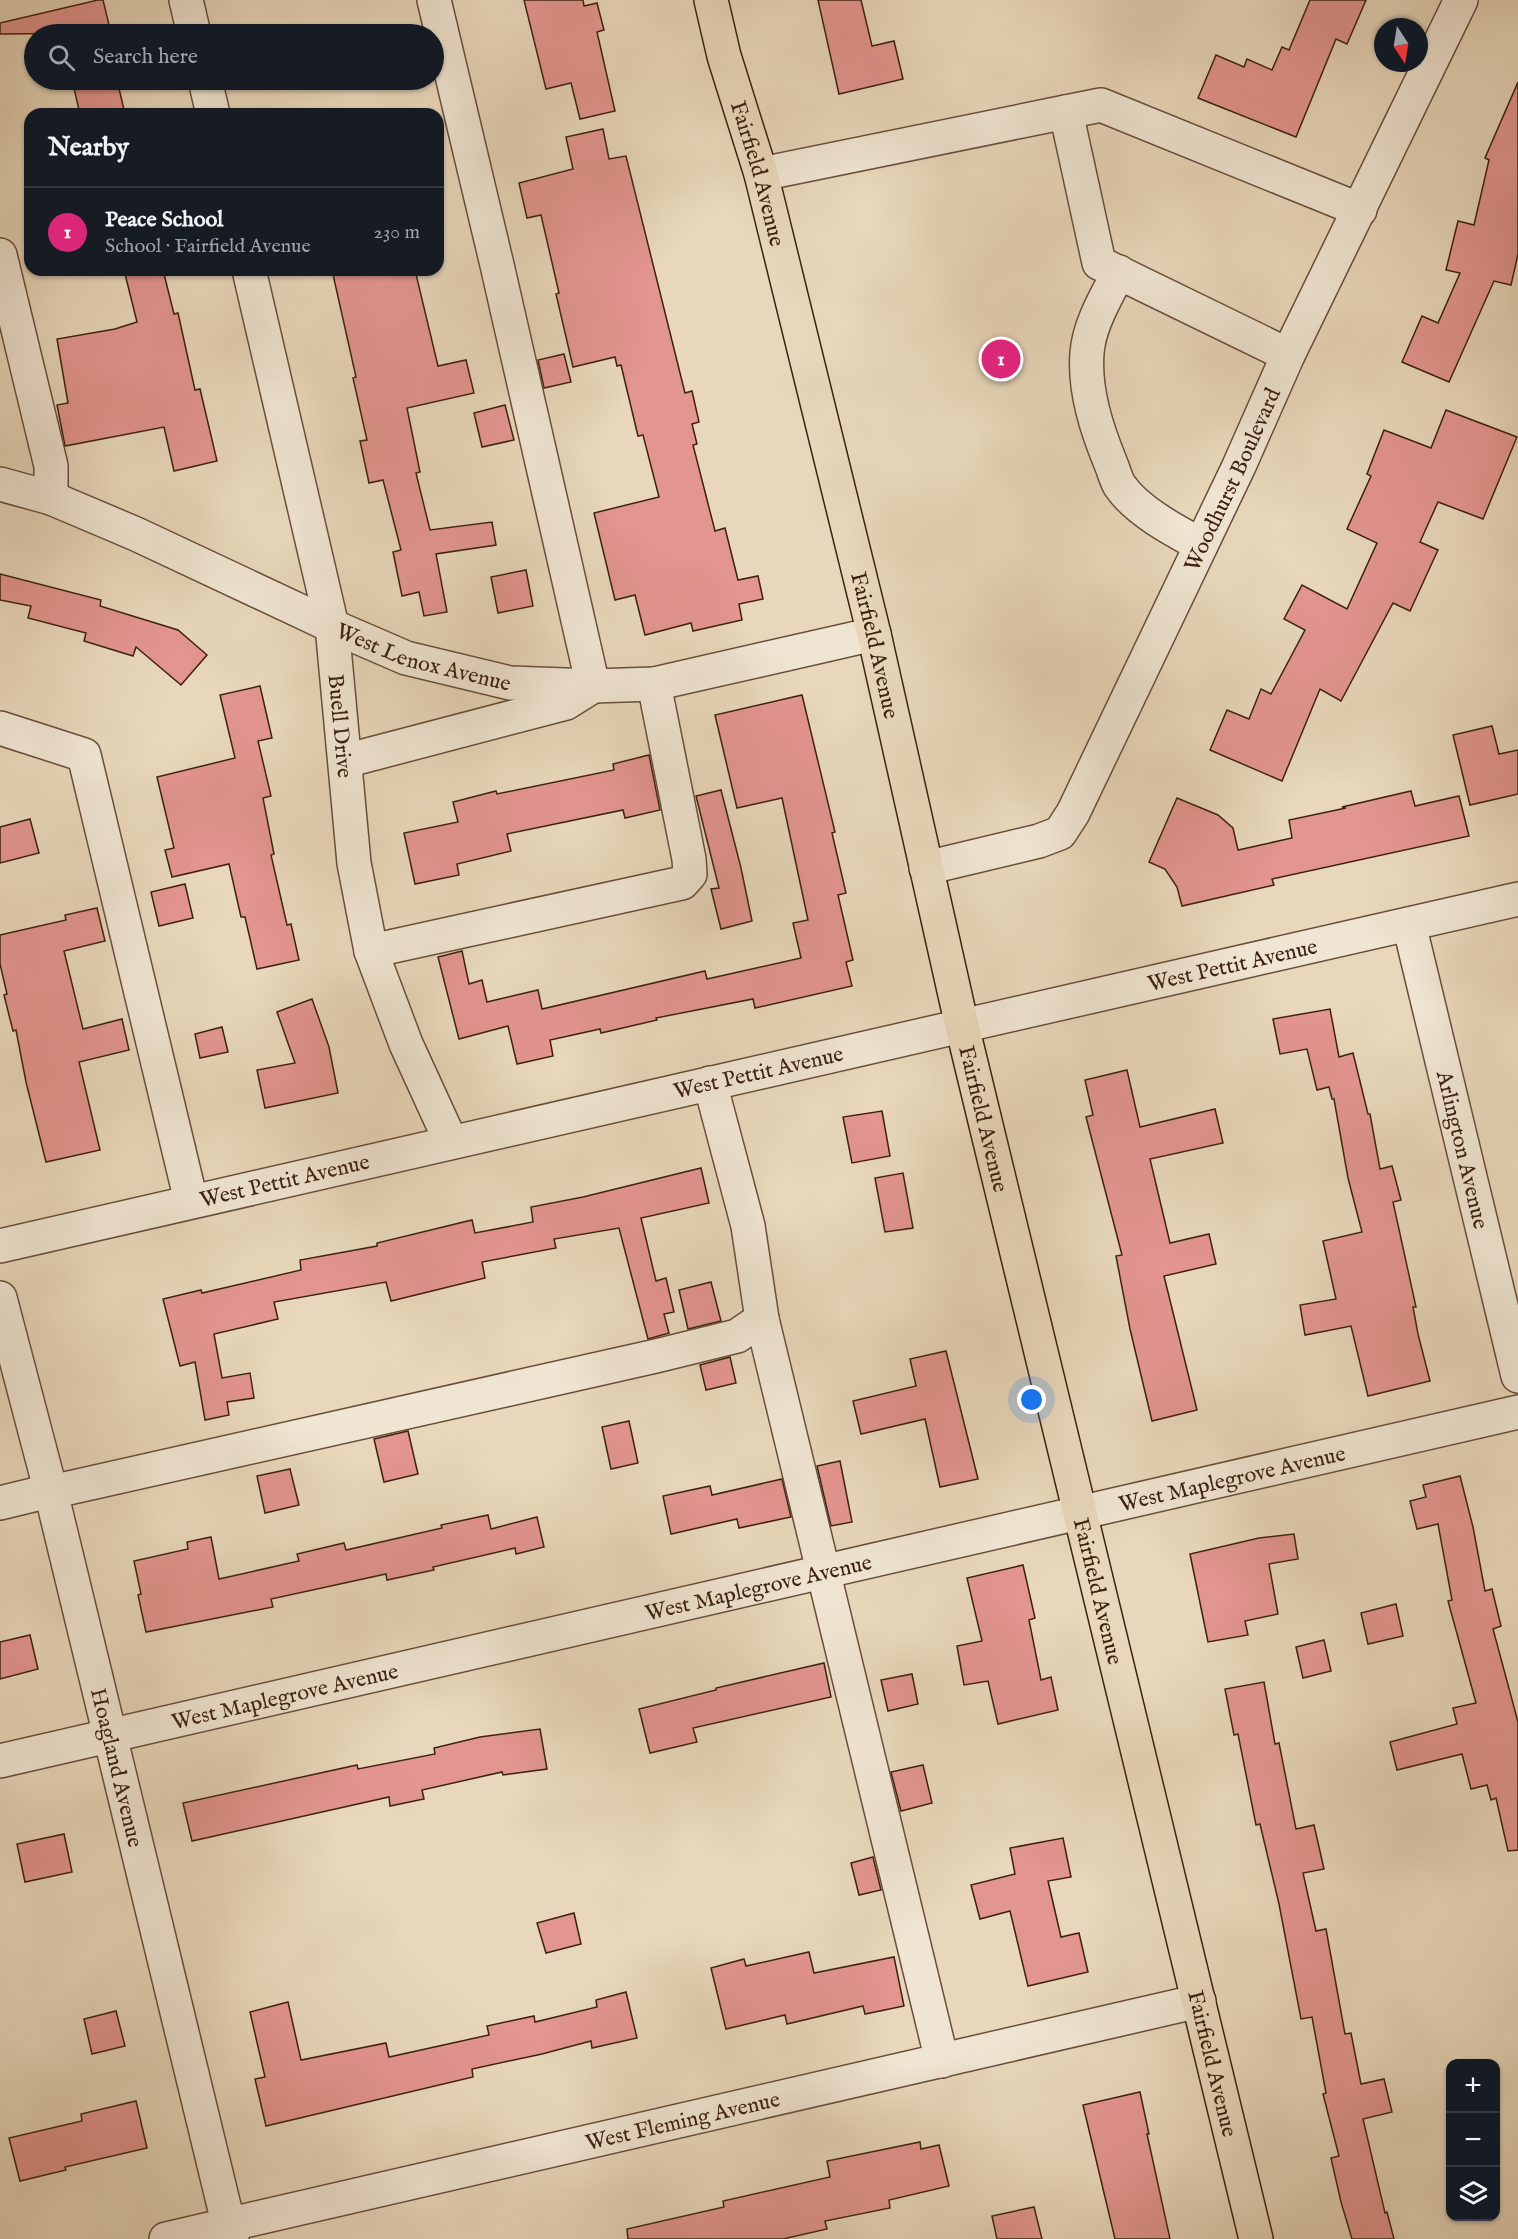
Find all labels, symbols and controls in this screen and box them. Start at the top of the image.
north arrow [1374,18,1428,72]
search box [24,24,444,90]
icon: search [45,41,78,74]
text: Search here [93,43,198,71]
street label: Fairfield Avenue [723,98,790,249]
text: Nearby [48,131,129,164]
text: Peace School [105,206,223,234]
text: 1 [64,220,71,245]
text: 230 m [374,220,420,245]
text: School · Fairfield Avenue [105,234,311,259]
pin: 1 [982,336,1020,382]
street label: Woodhurst Boulevard [1179,384,1288,576]
street label: Fairfield Avenue [843,569,905,722]
street label: West Lenox Avenue [331,617,514,699]
street label: Buell Drive [321,673,358,779]
street label: West Pettit Avenue [1145,933,1320,999]
street label: West Pettit Avenue [671,1041,846,1106]
street label: Fairfield Avenue [951,1043,1014,1195]
street label: Arlington Avenue [1429,1067,1494,1232]
street label: West Pettit Avenue [197,1149,372,1215]
your location [1017,1385,1046,1414]
street label: West Maplegrove Avenue [1116,1440,1348,1519]
street label: Fairfield Avenue [1066,1515,1128,1668]
street label: West Maplegrove Avenue [643,1549,875,1628]
street label: West Maplegrove Avenue [169,1658,401,1737]
street label: Hoagland Avenue [83,1685,149,1850]
street label: Fairfield Avenue [1180,1988,1243,2140]
map controls [1446,2059,1500,2221]
button: + [1446,2059,1500,2113]
street label: West Fleming Avenue [583,2086,783,2158]
button: − [1446,2113,1500,2167]
button: layers [1446,2167,1500,2221]

